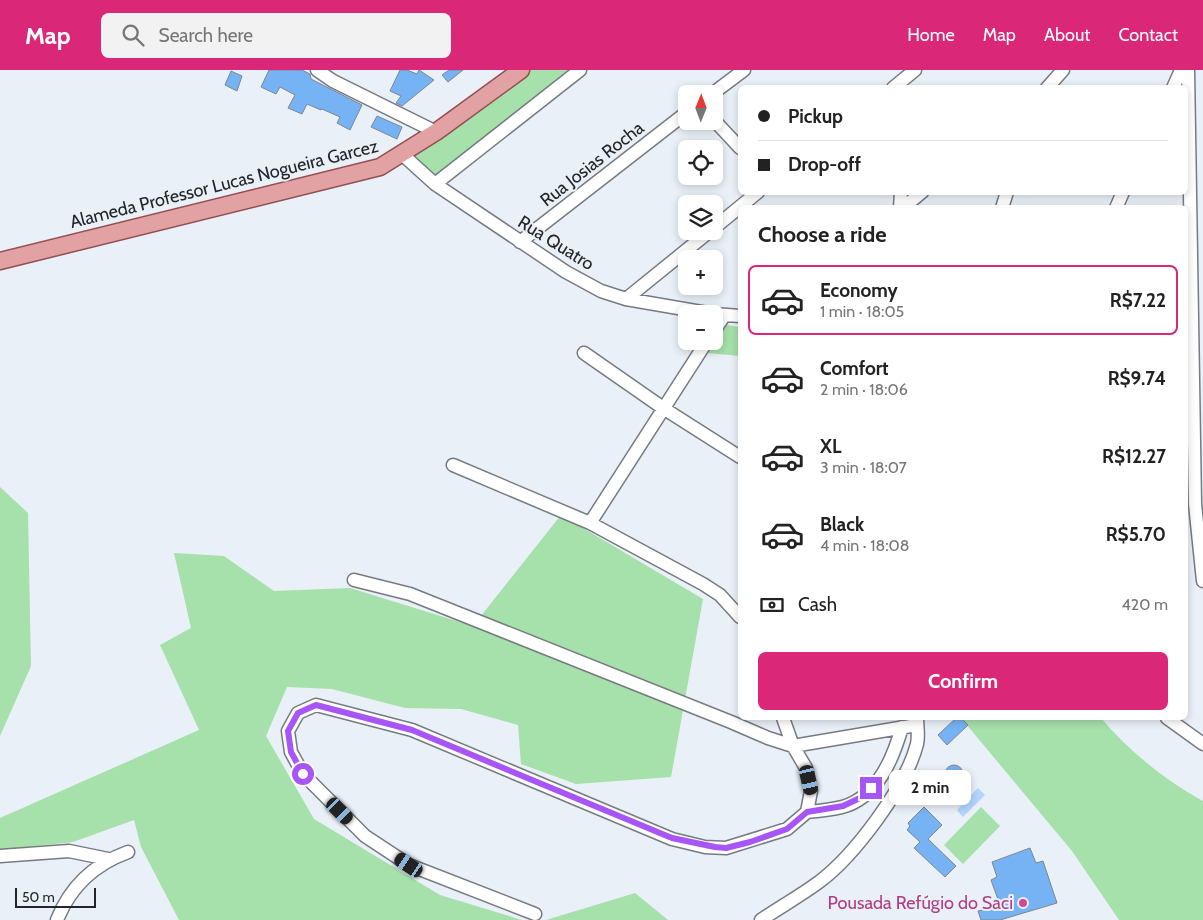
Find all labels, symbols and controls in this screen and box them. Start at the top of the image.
search box [101,13,451,58]
text: Map [25,21,71,50]
icon: search [119,21,147,49]
text: Search here [159,24,253,47]
text: Home [907,24,955,46]
text: Map [983,24,1016,46]
text: About [1044,24,1090,46]
text: Contact [1118,24,1178,46]
north arrow [678,85,722,130]
map controls [678,85,723,350]
text: Pickup [788,105,843,128]
street label: Rua Josias Rocha [536,117,648,211]
street label: Alameda Professor Lucas Nogueira Garcez [68,135,381,233]
button: locate [678,140,723,185]
text: Drop-off [788,153,861,176]
button: layers [678,195,723,240]
street label: Rua Quatro [514,211,598,275]
text: Choose a ride [758,221,887,248]
button: + [678,250,723,295]
icon: car [760,278,805,323]
text: Economy [820,279,898,302]
text: R$7.22 [1110,289,1166,312]
text: 1 min · 18:05 [820,302,904,321]
button: − [678,305,723,350]
icon: car [760,356,805,401]
text: Comfort [820,357,889,380]
text: R$9.74 [1108,367,1166,390]
text: 2 min · 18:06 [820,380,908,399]
icon: car [760,434,805,479]
text: XL [820,435,841,458]
text: R$12.27 [1102,445,1166,468]
text: 3 min · 18:07 [820,458,907,477]
icon: car [760,512,805,557]
text: Black [820,513,864,536]
text: R$5.70 [1106,523,1166,546]
text: 4 min · 18:08 [820,536,909,555]
icon: cash [758,591,786,619]
text: Cash [798,593,837,616]
text: 420 m [1122,595,1168,614]
button: Confirm [758,652,1168,710]
route start [292,763,314,785]
car [798,764,819,796]
callout: 2 min [888,770,971,806]
route end [860,777,882,799]
text: 2 min [911,778,949,797]
car [324,795,355,827]
car [392,850,425,880]
scale bar [15,885,96,908]
text: 50 m [22,888,55,906]
place label: Pousada Refúgio do Saci [828,892,1013,914]
marker: Pousada Refúgio do Saci [1017,897,1029,909]

